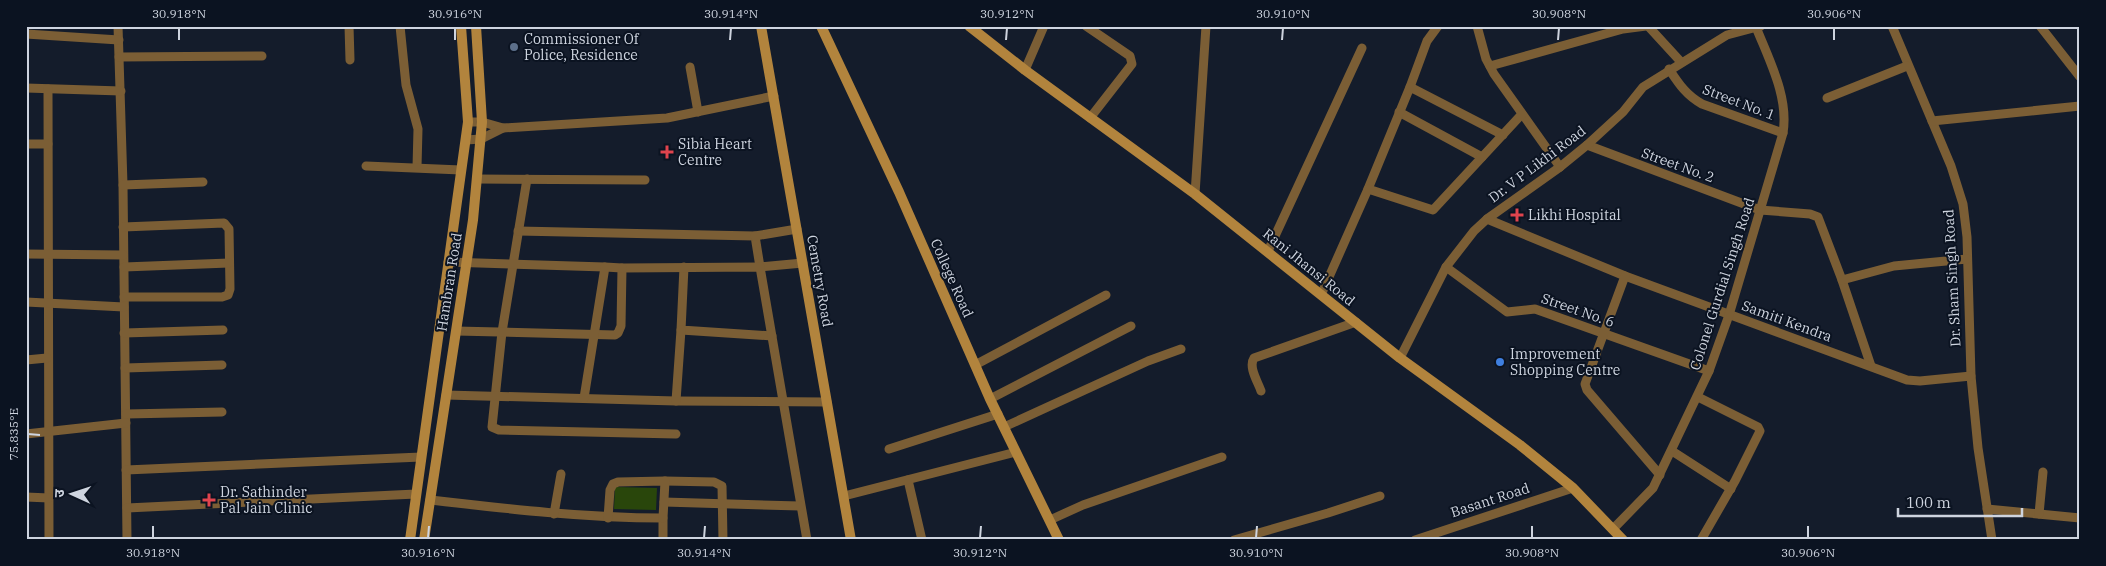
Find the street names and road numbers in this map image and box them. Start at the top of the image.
street label: Street No. 1 [1700,80,1778,124]
street label: Dr. V P Likhi Road [1485,121,1589,206]
street label: Street No. 2 [1639,143,1717,187]
street label: Colonel Gurdial Singh Road [1686,195,1759,373]
street label: Dr. Sham Singh Road [1939,208,1965,347]
street label: Rani Jhansi Road [1259,224,1359,310]
street label: Hambran Road [432,231,466,333]
street label: Cemetry Road [803,234,837,329]
street label: College Road [927,236,978,321]
street label: Street No. 6 [1539,289,1617,331]
street label: Samiti Kendra [1739,296,1835,346]
street label: Basant Road [1448,479,1532,521]

